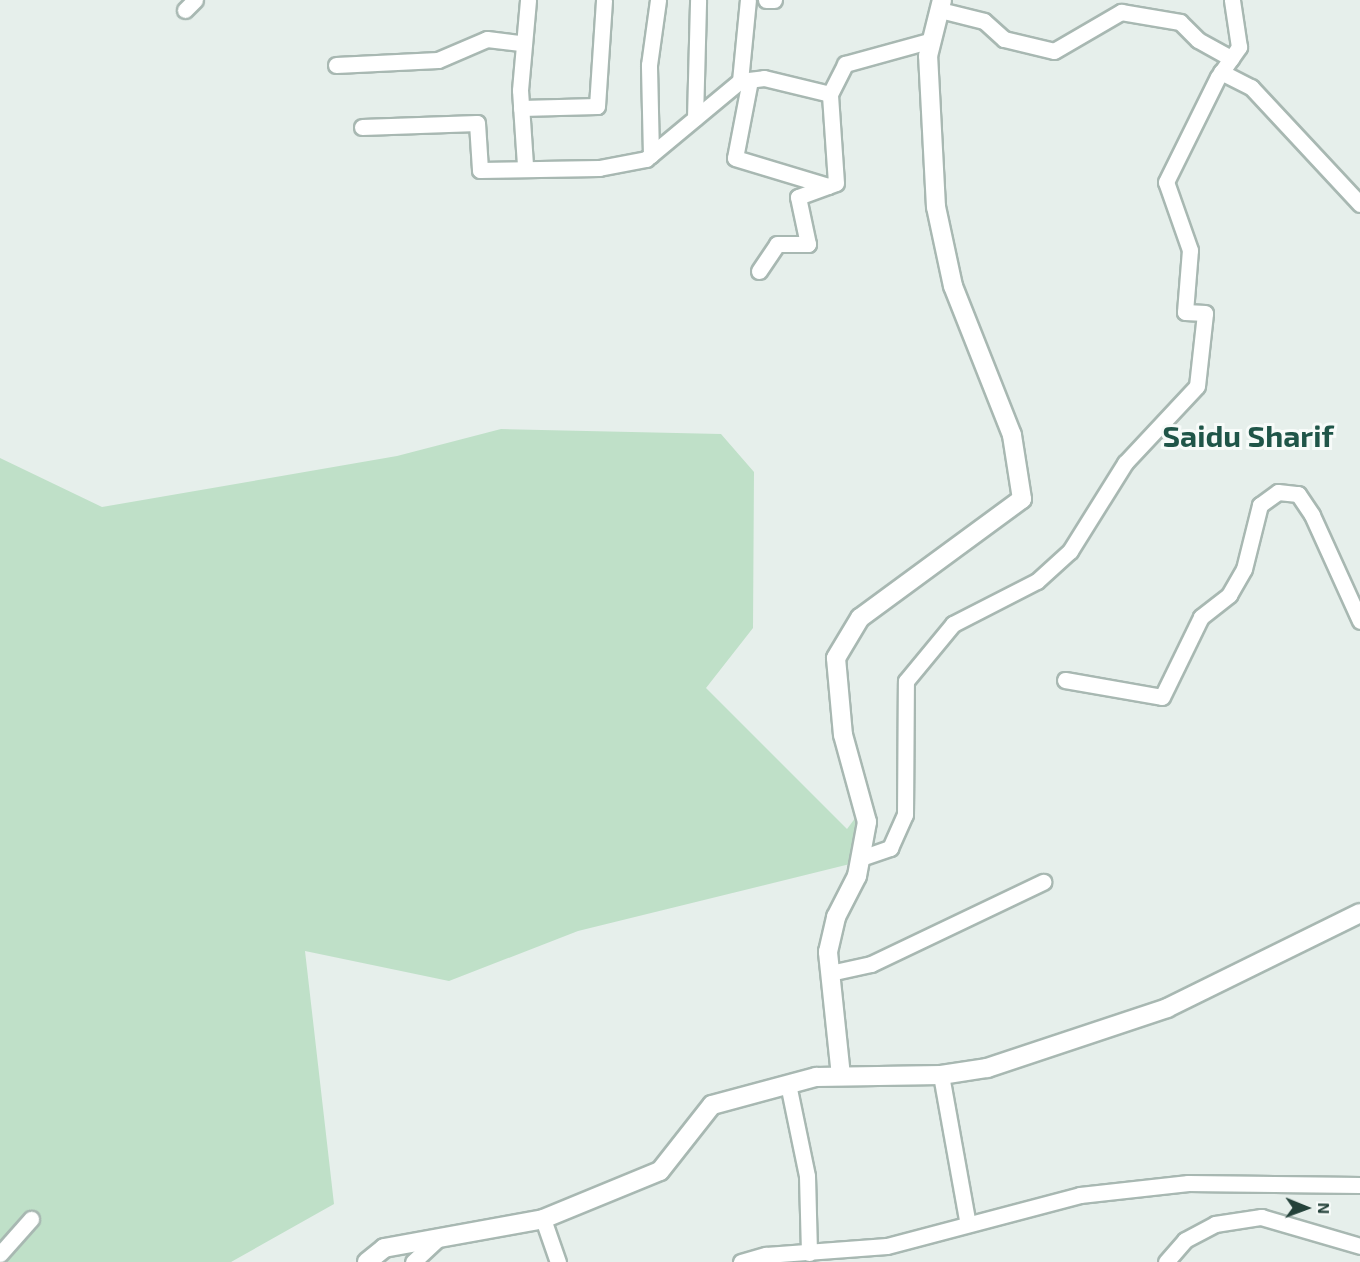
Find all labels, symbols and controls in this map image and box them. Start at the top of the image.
district label: Saidu Sharif [1162,417,1334,453]
north arrow [1276,1178,1336,1238]
text: N [1315,1202,1334,1214]

